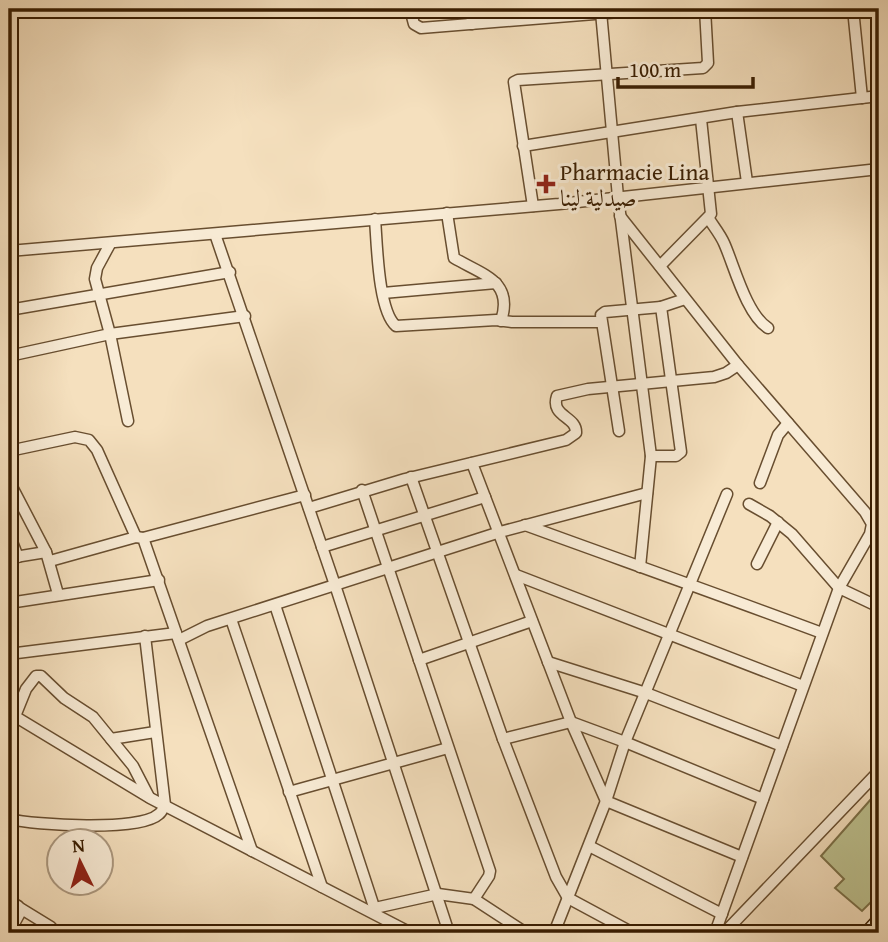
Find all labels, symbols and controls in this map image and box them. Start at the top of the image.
scale bar [618,46,753,90]
text: 100 m [629,54,681,85]
place label: Pharmacie Lina صيدلية لينا [560,155,709,214]
marker: Pharmacie Lina صيدلية لينا [538,176,554,192]
north arrow [46,827,116,897]
text: N [71,831,86,860]

